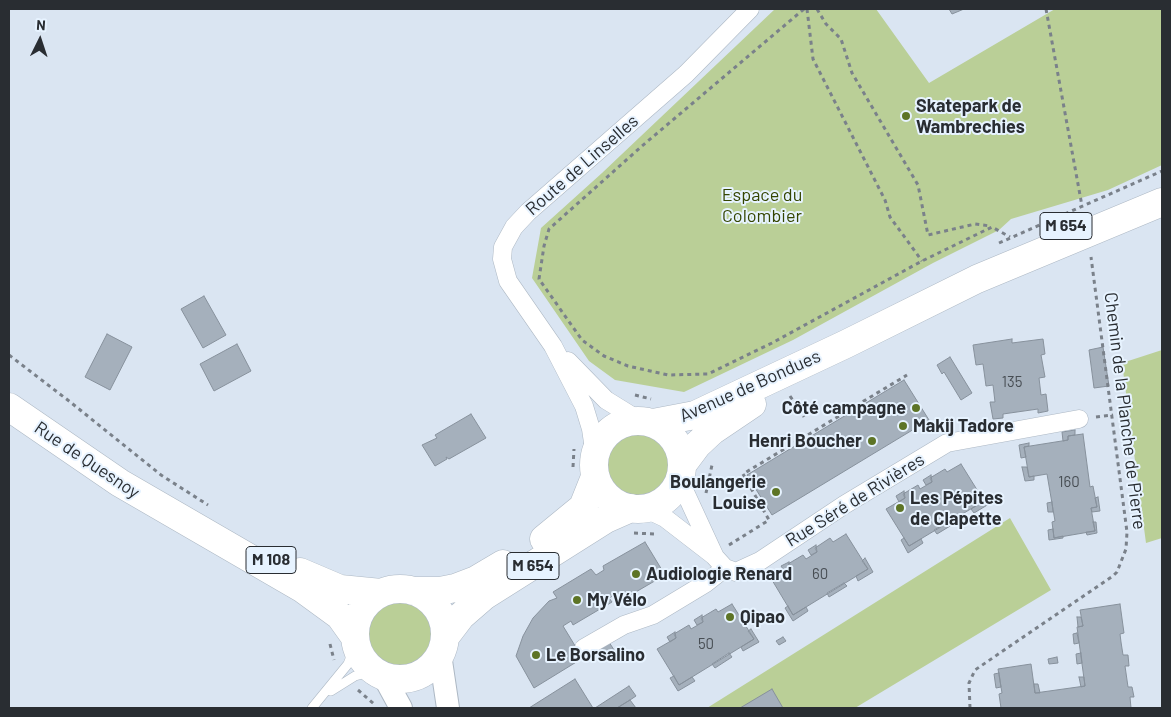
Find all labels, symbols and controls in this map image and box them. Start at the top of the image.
north arrow [15,15,65,65]
text: N [36,16,46,33]
place label: Skatepark de Wambrechies [916,95,1025,138]
street label: Route de Linselles [521,110,643,220]
marker: Skatepark de Wambrechies [900,110,912,122]
park label: Espace du Colombier [722,184,802,226]
road number: M 654 [1040,212,1092,240]
street label: Chemin de la Planche de Pierre [1100,291,1150,531]
street label: Avenue de Bondues [676,345,824,427]
house number: 135 [1002,373,1022,391]
place label: Côté campagne [782,397,906,419]
marker: Côté campagne [910,402,922,414]
place label: Makij Tadore [913,415,1014,437]
street label: Rue de Quesnoy [30,417,144,503]
marker: Makij Tadore [897,420,909,432]
place label: Henri Boucher [749,430,862,452]
marker: Henri Boucher [866,435,878,447]
street label: Rue Séré de Rivières [782,449,928,551]
place label: Boulangerie Louise [670,471,766,514]
house number: 160 [1058,473,1080,491]
marker: Boulangerie Louise [770,486,782,498]
place label: Les Pépites de Clapette [910,487,1003,530]
marker: Les Pépites de Clapette [894,502,906,514]
road number: M 108 [246,546,296,574]
road number: M 654 [507,552,559,580]
place label: Audiologie Renard [646,563,792,585]
house number: 60 [812,565,828,583]
marker: Audiologie Renard [630,568,642,580]
place label: My Vélo [587,589,647,611]
marker: My Vélo [571,594,583,606]
place label: Qipao [740,606,785,628]
marker: Qipao [724,611,736,623]
house number: 50 [698,635,714,653]
place label: Le Borsalino [546,644,645,666]
marker: Le Borsalino [530,649,542,661]

